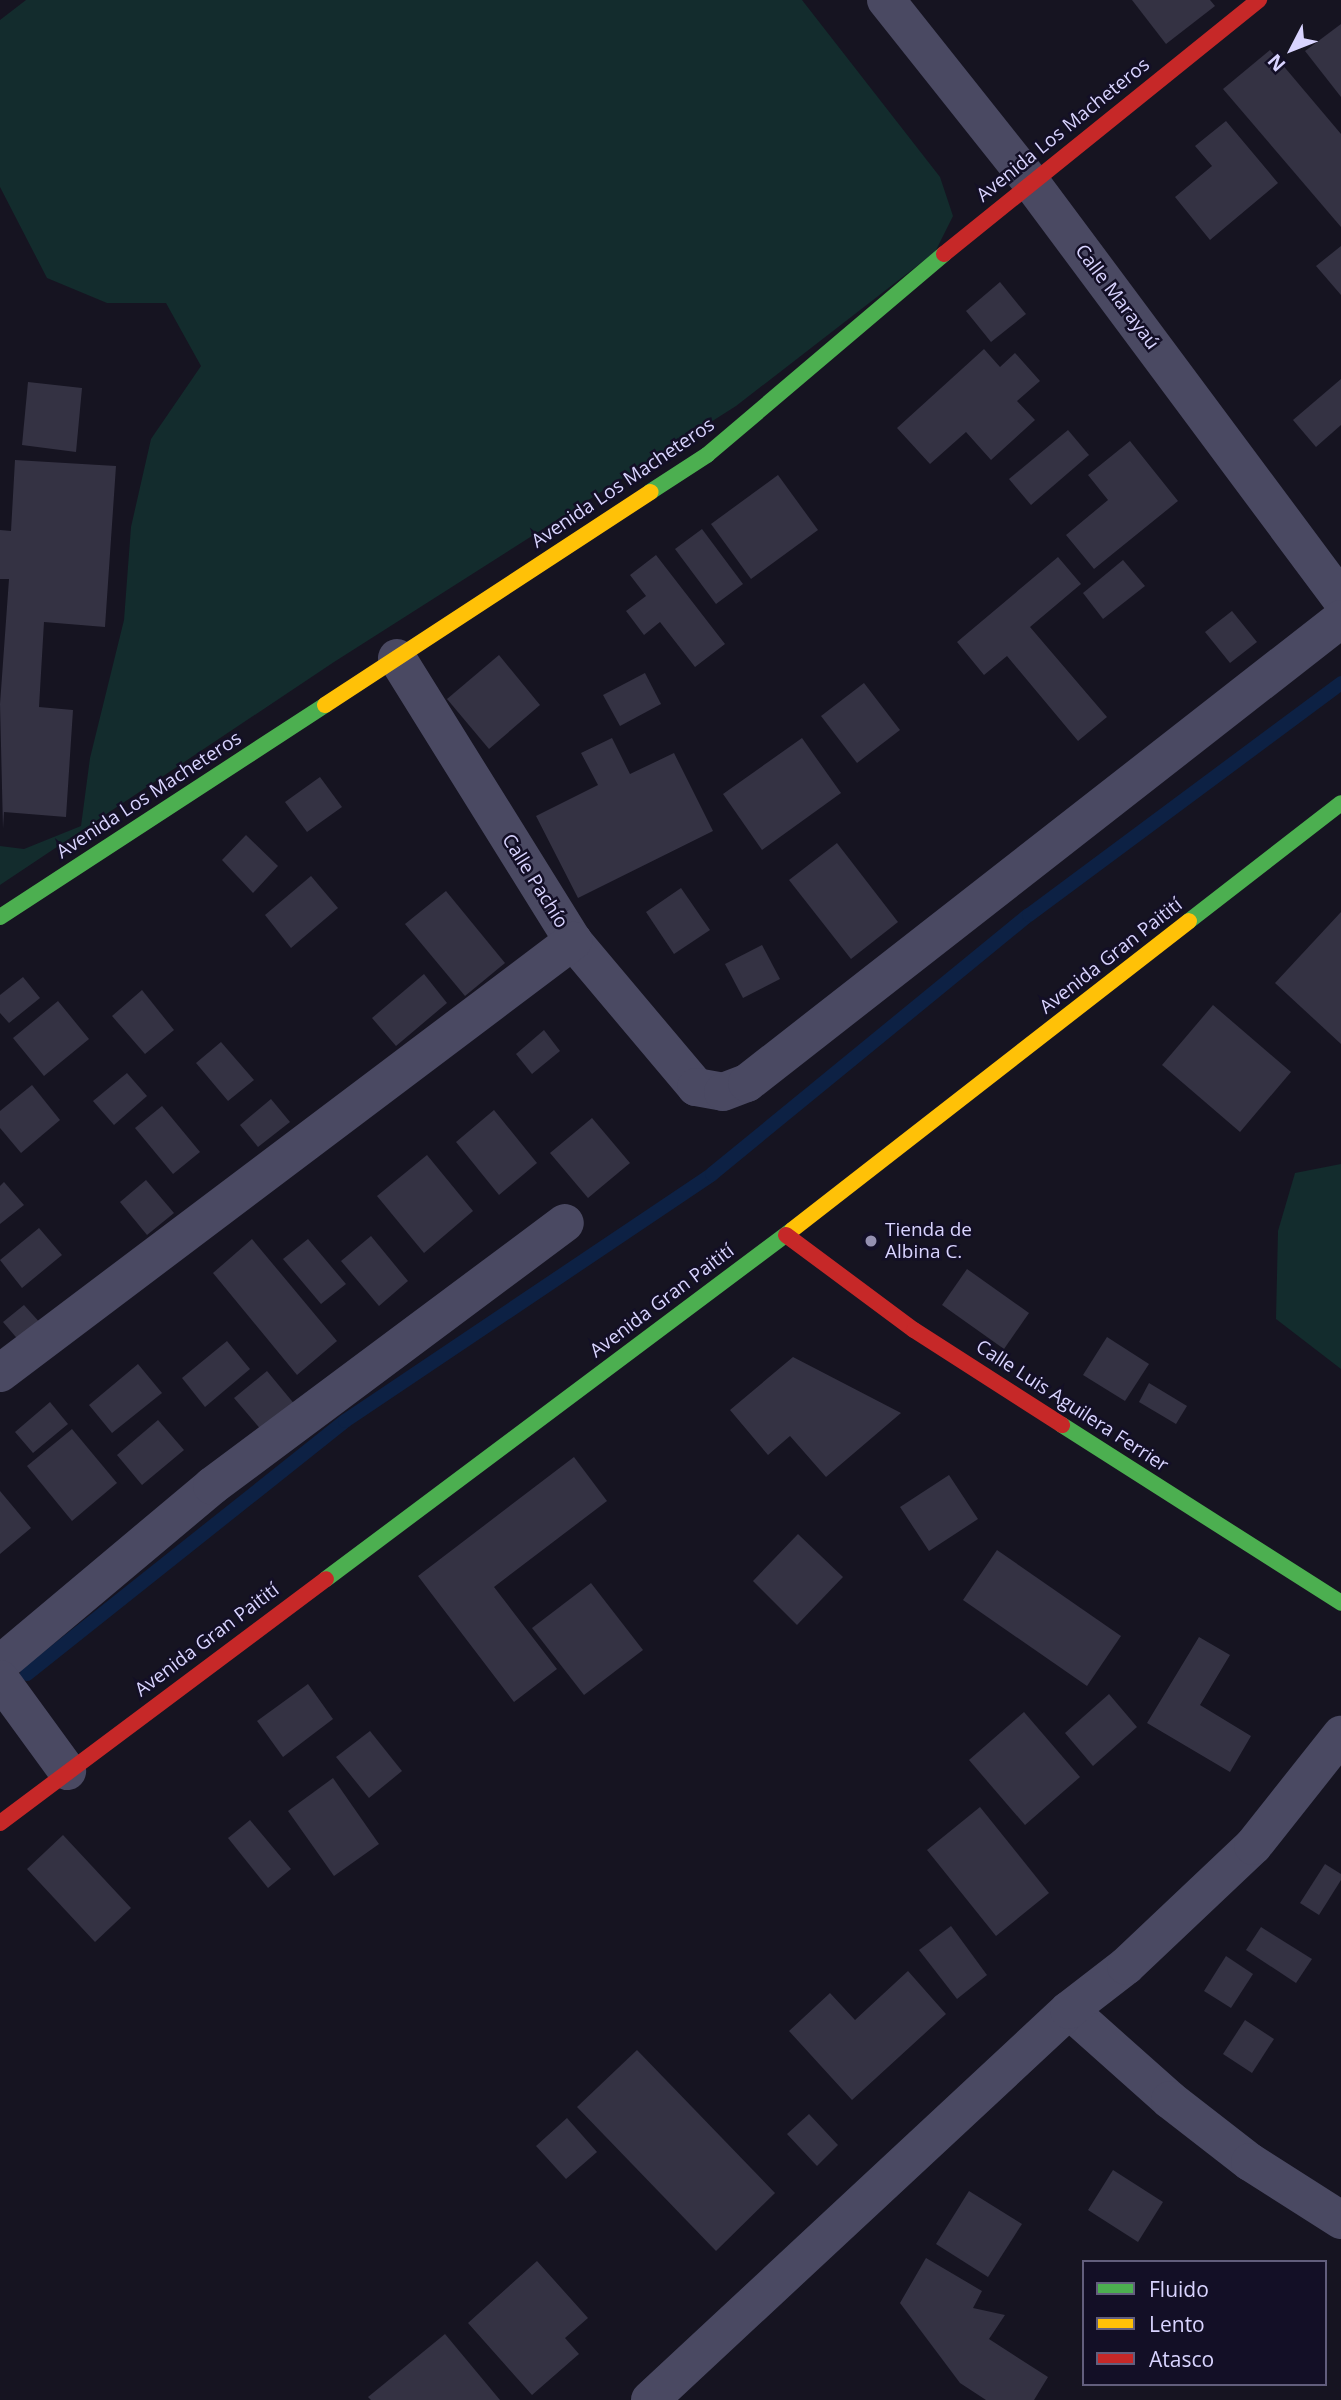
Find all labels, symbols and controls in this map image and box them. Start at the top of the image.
north arrow [1257,14,1327,84]
text: N [1262,49,1291,77]
street label: Avenida Los Macheteros [972,53,1154,207]
street label: Calle Marayaú [1070,240,1164,354]
street label: Avenida Los Macheteros [527,413,719,553]
street label: Avenida Los Macheteros [52,727,246,863]
street label: Calle Pachío [497,830,573,932]
street label: Avenida Gran Paitití [1035,893,1187,1019]
place label: Tienda de Albina C. [885,1219,972,1263]
marker: Tienda de Albina C. [863,1233,879,1249]
street label: Avenida Gran Paitití [586,1239,738,1363]
street label: Calle Luis Aguilera Ferrier [972,1335,1172,1477]
street label: Avenida Gran Paitití [131,1578,283,1702]
legend [1082,2260,1327,2386]
text: Fluido [1149,2275,1209,2303]
text: Lento [1149,2310,1205,2338]
text: Atasco [1149,2345,1214,2373]

